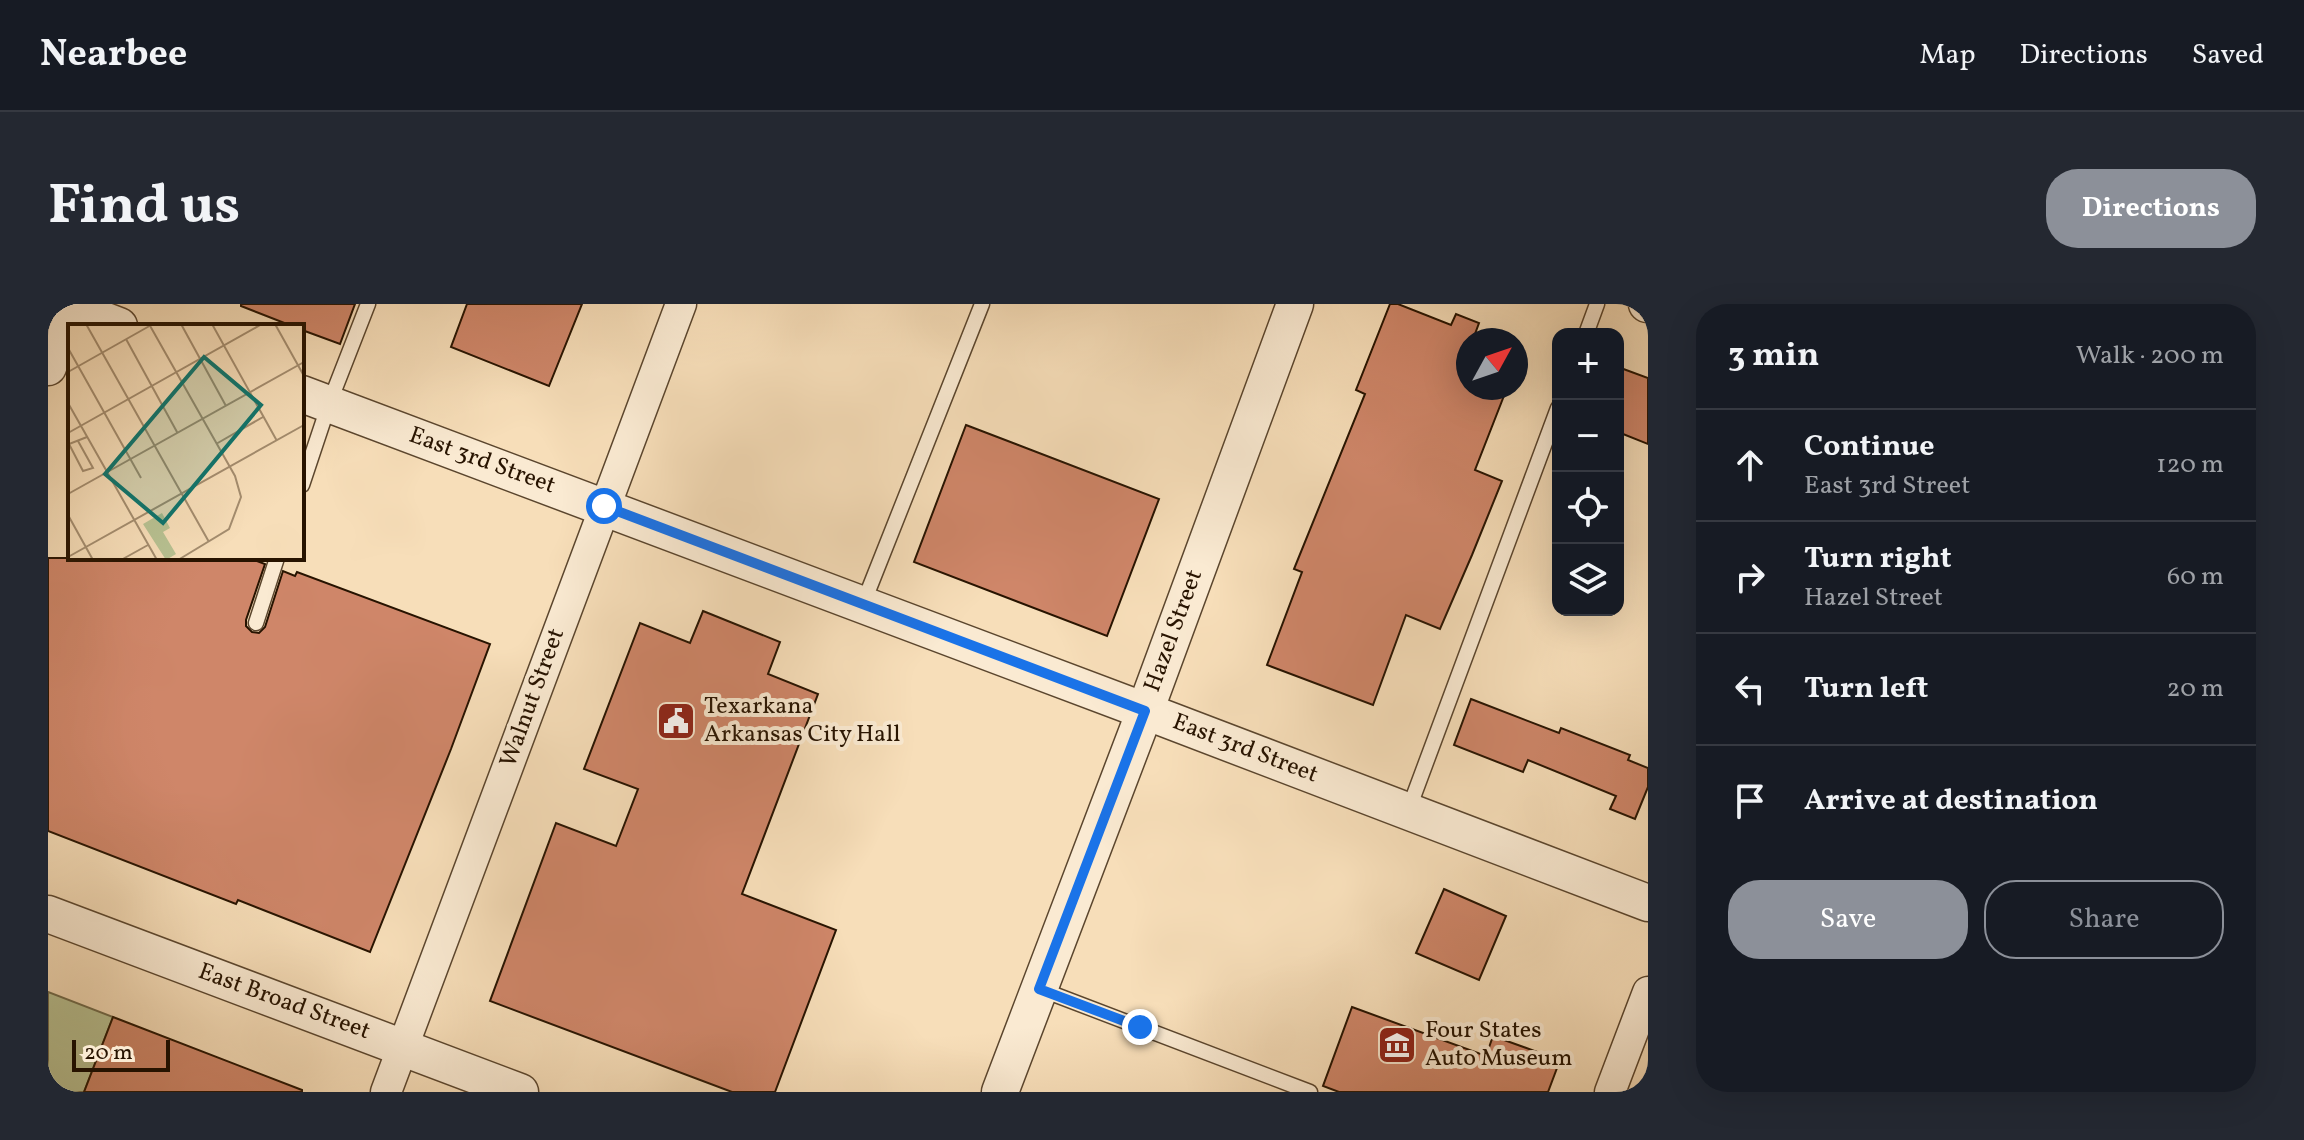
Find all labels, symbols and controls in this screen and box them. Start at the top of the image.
text: Nearbee [40,29,187,82]
text: Map [1920,36,1976,75]
text: Directions [2020,36,2148,75]
text: Saved [2192,36,2264,75]
text: Find us [48,169,240,247]
button: Directions [2046,169,2256,248]
inset map [68,324,304,560]
north arrow [1456,328,1528,400]
map controls [1552,328,1624,616]
button: + [1552,328,1624,400]
text: 3 min [1728,333,1819,380]
text: Walk · 200 m [2076,338,2224,374]
button: − [1552,400,1624,472]
street label: East 3rd Street [404,419,560,503]
text: Continue [1804,426,1935,468]
icon: ahead [1728,443,1772,487]
text: 120 m [2156,447,2224,483]
text: East 3rd Street [1804,468,1970,504]
button: locate [1552,472,1624,544]
route start [586,488,622,524]
text: Turn right [1804,538,1952,580]
button: layers [1552,544,1624,616]
icon: right [1728,555,1772,599]
text: 60 m [2167,559,2224,595]
street label: Hazel Street [1136,565,1212,697]
text: Hazel Street [1804,580,1943,616]
street label: Walnut Street [492,624,574,772]
icon: left [1728,667,1772,711]
text: Turn left [1804,668,1928,710]
text: 20 m [2166,671,2224,707]
place label: Texarkana Arkansas City Hall [704,690,900,752]
public building icon: Texarkana Arkansas City Hall [655,700,697,742]
street label: East 3rd Street [1167,706,1323,792]
icon: arrive [1728,779,1772,823]
text: Arrive at destination [1804,780,2098,822]
button: Save [1728,880,1968,959]
button: Share [1984,880,2224,959]
street label: East Broad Street [193,955,375,1049]
route end [1122,1009,1158,1045]
place label: Four States Auto Museum [1425,1014,1573,1076]
museum icon: Four States Auto Museum [1376,1024,1418,1066]
scale bar [72,1036,170,1072]
text: 20 m [84,1038,133,1069]

